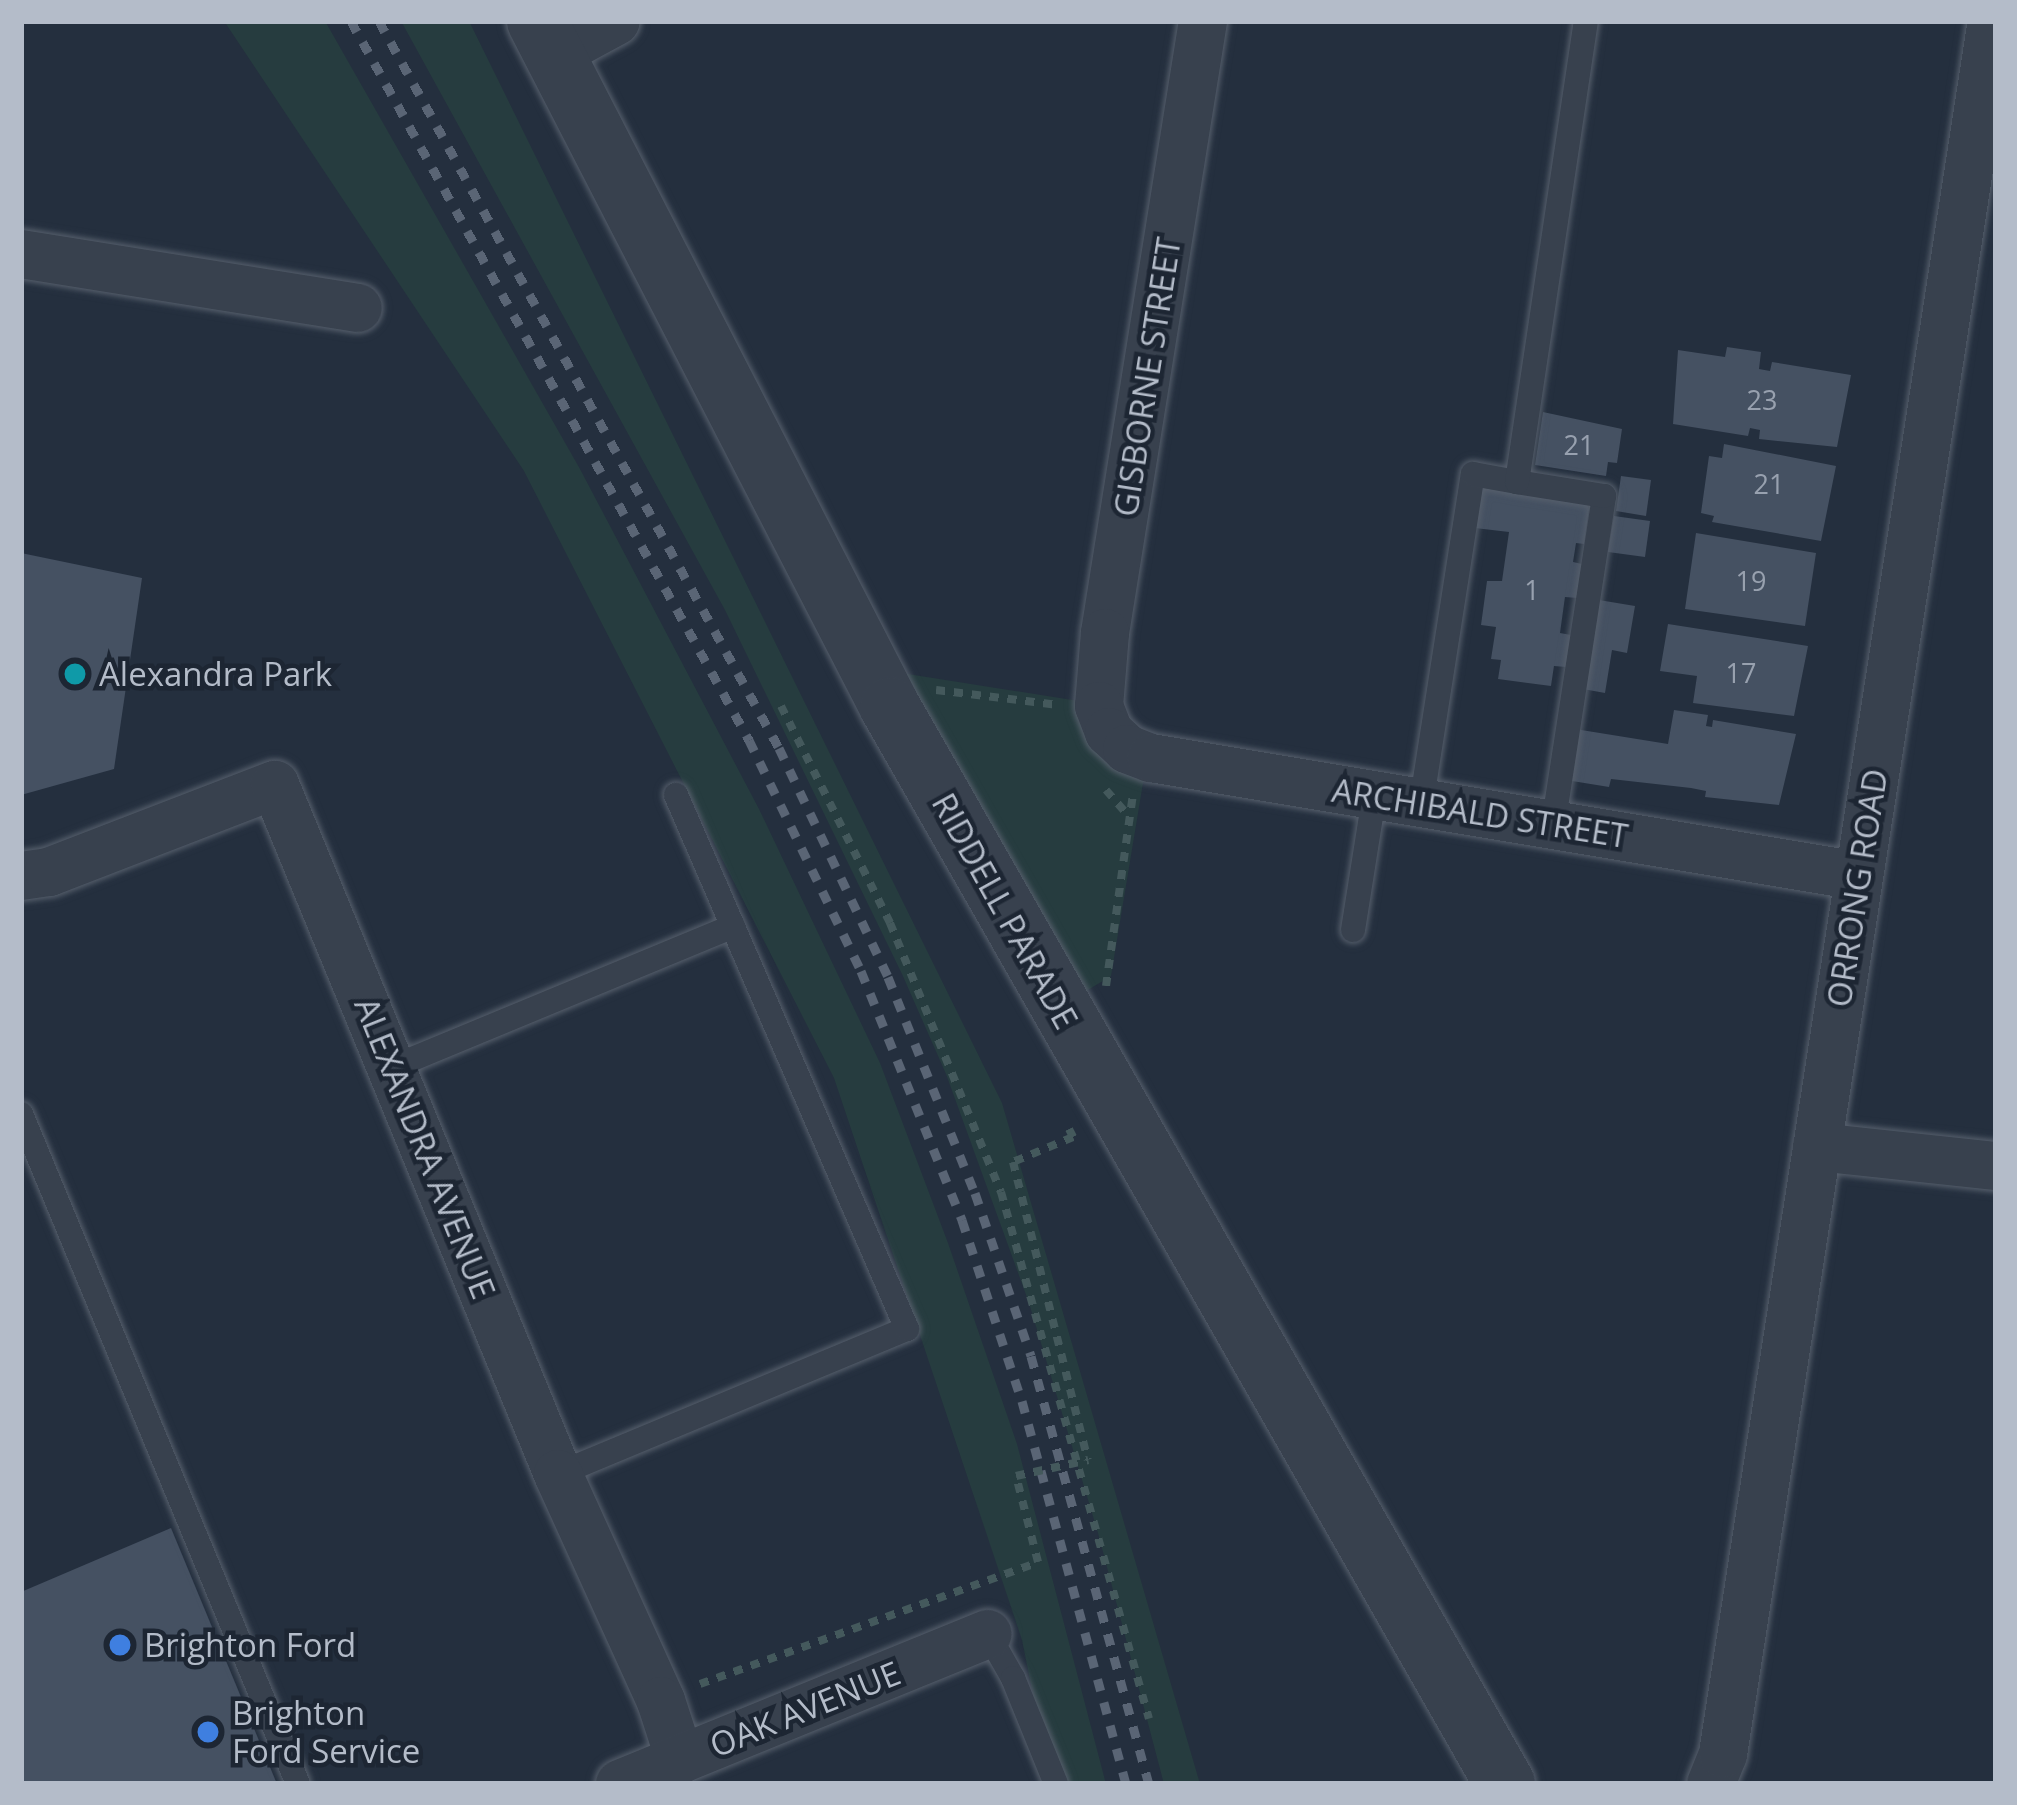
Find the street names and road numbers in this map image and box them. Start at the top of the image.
street label: GISBORNE STREET [1105,235,1189,519]
street label: ORRONG ROAD [1819,766,1895,1010]
street label: ARCHIBALD STREET [1329,770,1631,856]
street label: RIDDELL PARADE [924,786,1086,1036]
street label: ALEXANDRA AVENUE [347,992,503,1304]
street label: OAK AVENUE [704,1653,906,1765]

